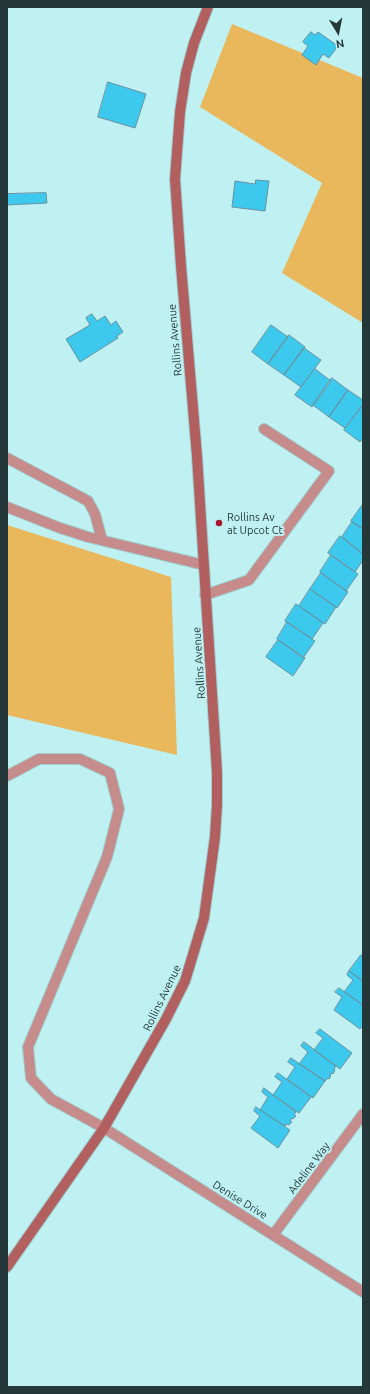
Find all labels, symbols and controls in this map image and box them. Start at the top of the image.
north arrow [318,12,358,52]
text: N [335,37,345,50]
street label: Rollins Avenue [165,303,185,377]
place label: Rollins Av at Upcot Ct [227,510,283,536]
marker: Rollins Av at Upcot Ct [214,518,224,528]
street label: Rollins Avenue [190,626,208,700]
street label: Rollins Avenue [140,963,184,1033]
street label: Adeline Way [285,1140,333,1196]
street label: Denise Drive [210,1178,270,1222]

